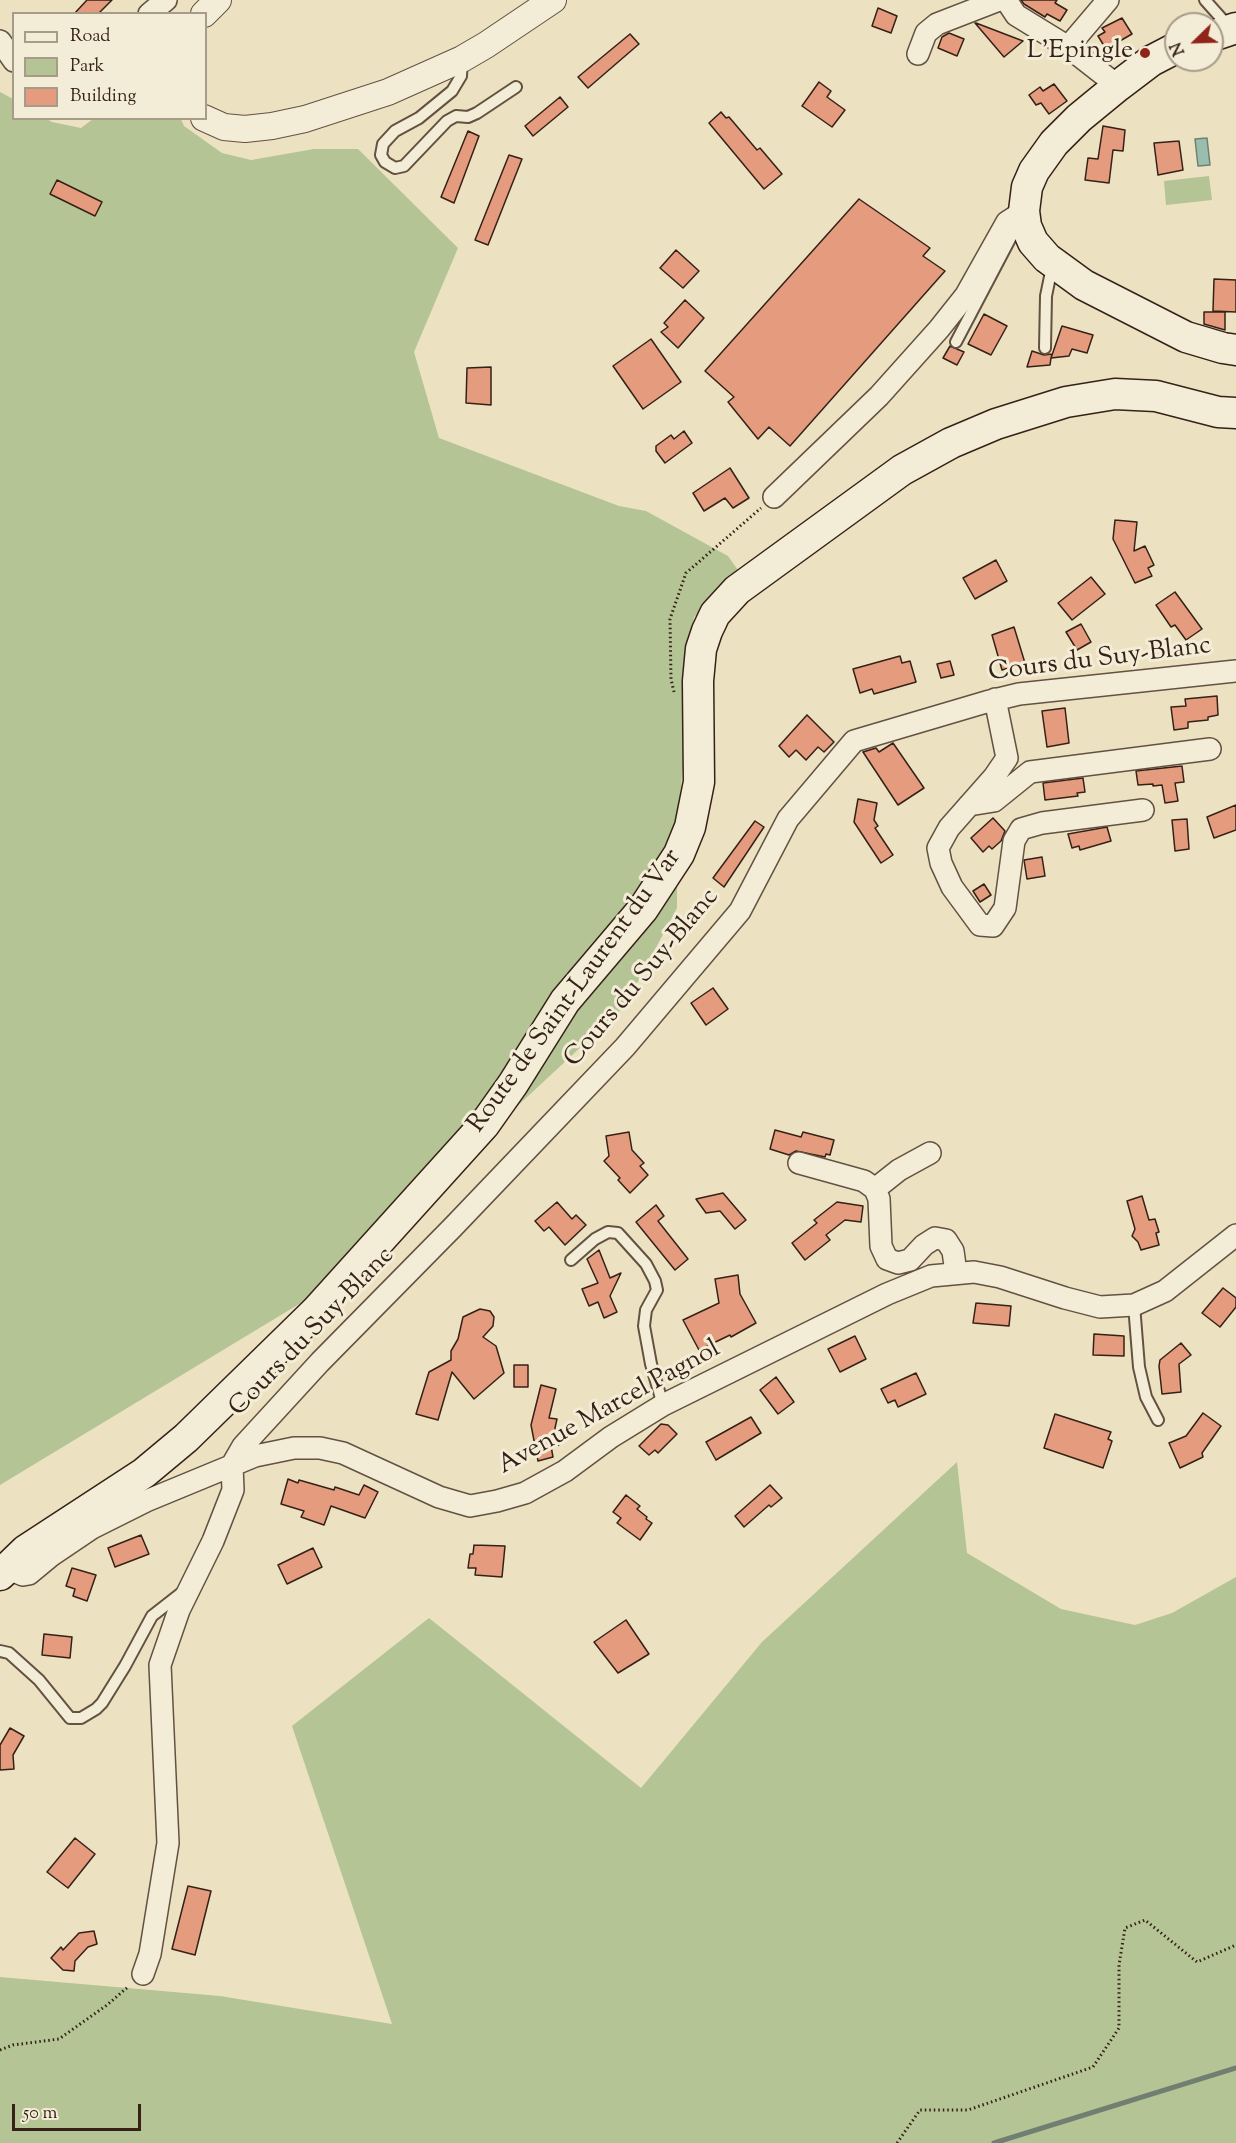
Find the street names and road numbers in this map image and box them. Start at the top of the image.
street label: Cours du Suy-Blanc [987,632,1213,690]
street label: Route de Saint-Laurent du Var [463,844,689,1140]
street label: Cours du Suy-Blanc [559,883,727,1075]
street label: Cours du Suy-Blanc [224,1242,402,1424]
street label: Avenue Marcel Pagnol [493,1335,727,1483]

